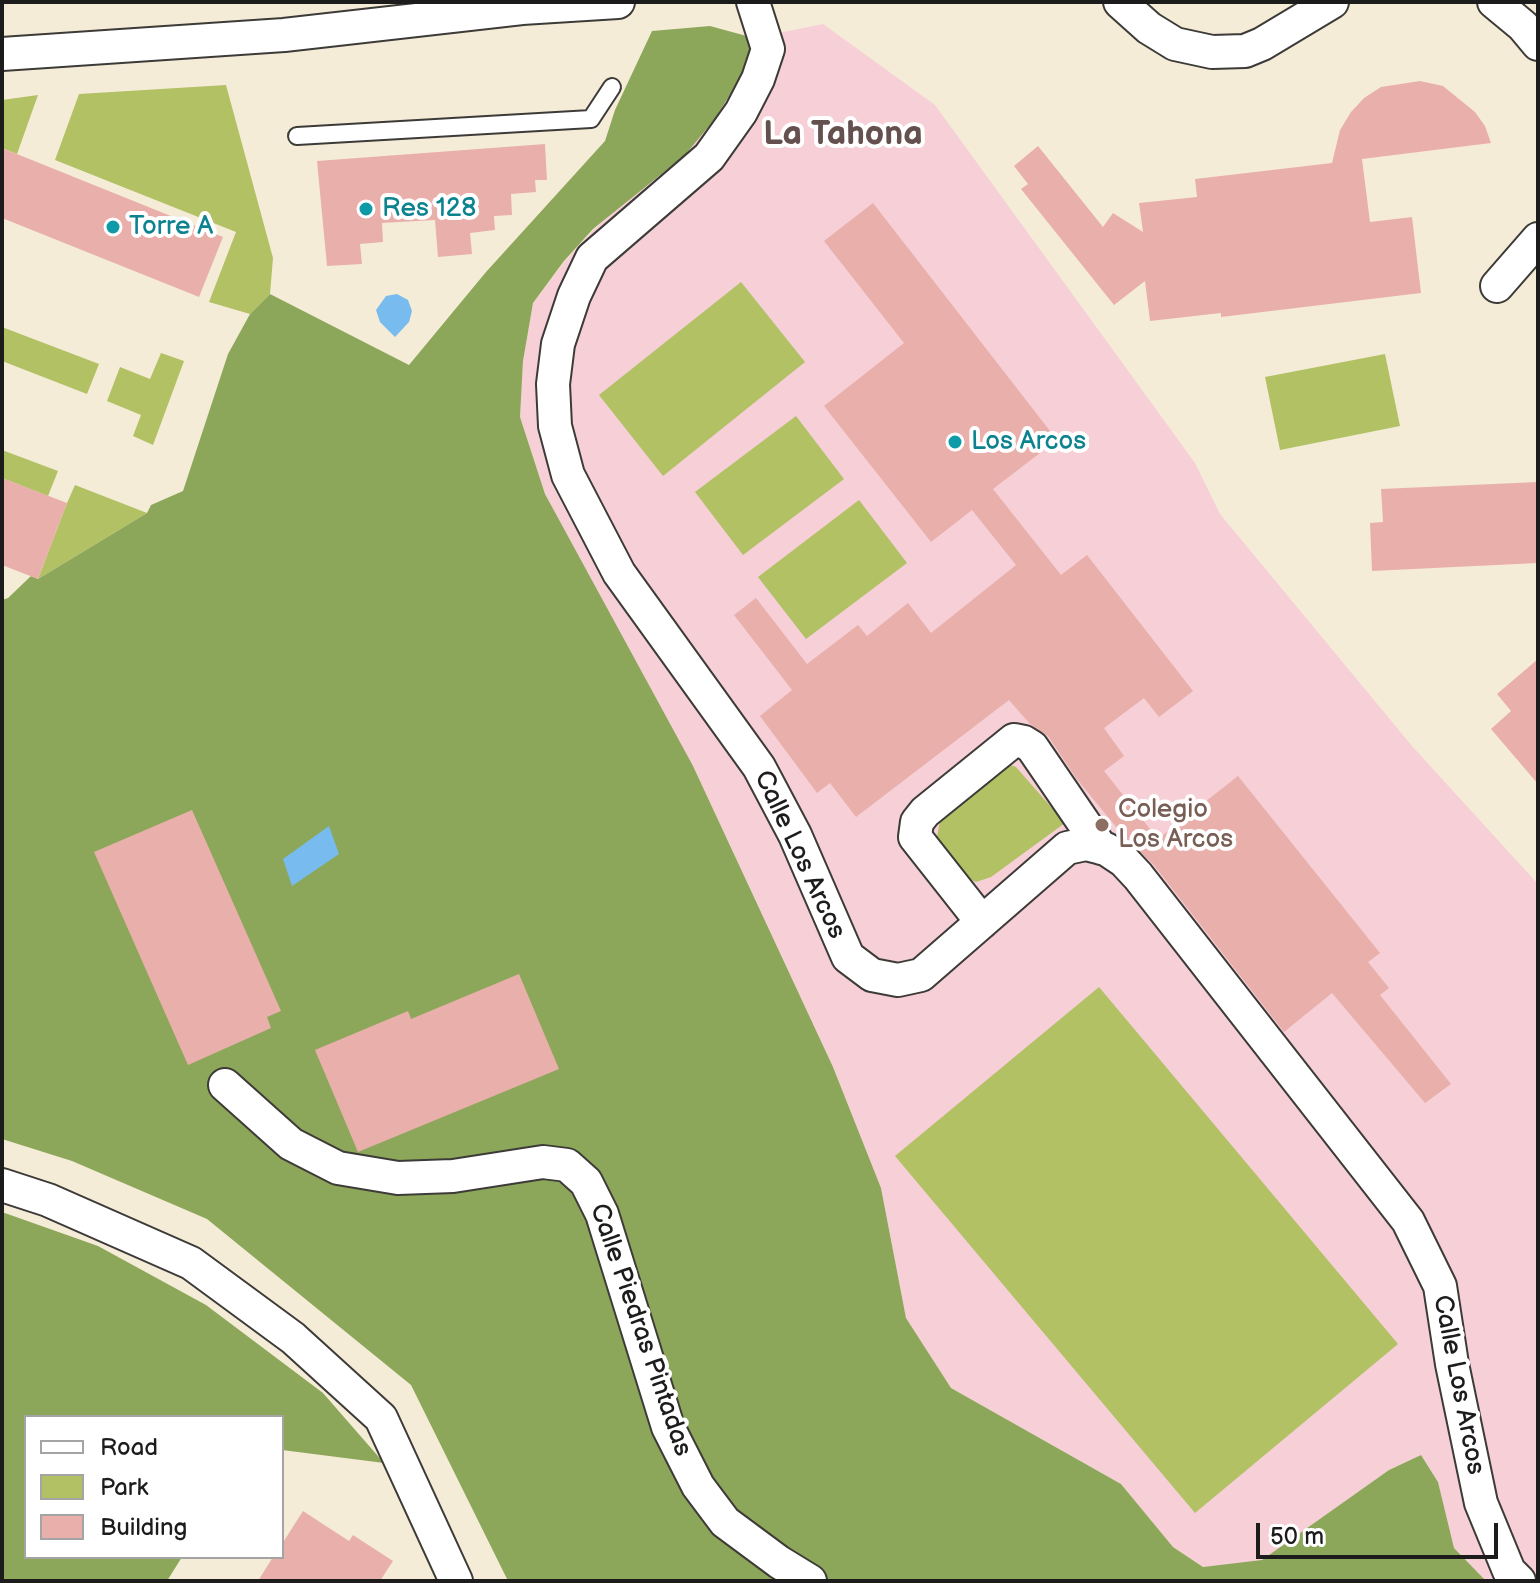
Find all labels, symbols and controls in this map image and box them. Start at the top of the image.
district label: La Tahona [763,115,923,155]
place label: Res 128 [382,193,476,225]
marker: Res 128 [357,200,375,218]
place label: Torre A [129,211,213,243]
marker: Torre A [104,218,122,236]
place label: Los Arcos [971,426,1086,458]
marker: Los Arcos [946,433,964,451]
street label: Calle Los Arcos [746,766,852,944]
place label: Colegio Los Arcos [1118,794,1233,856]
marker: Colegio Los Arcos [1093,816,1111,834]
street label: Calle Piedras Pintadas [582,1200,698,1460]
street label: Calle Los Arcos [1425,1293,1491,1477]
legend [24,1415,284,1559]
text: Road [100,1433,158,1462]
text: Park [100,1473,148,1502]
scale bar [1260,1507,1502,1557]
text: Building [100,1513,187,1542]
text: 50 m [1270,1522,1324,1551]

